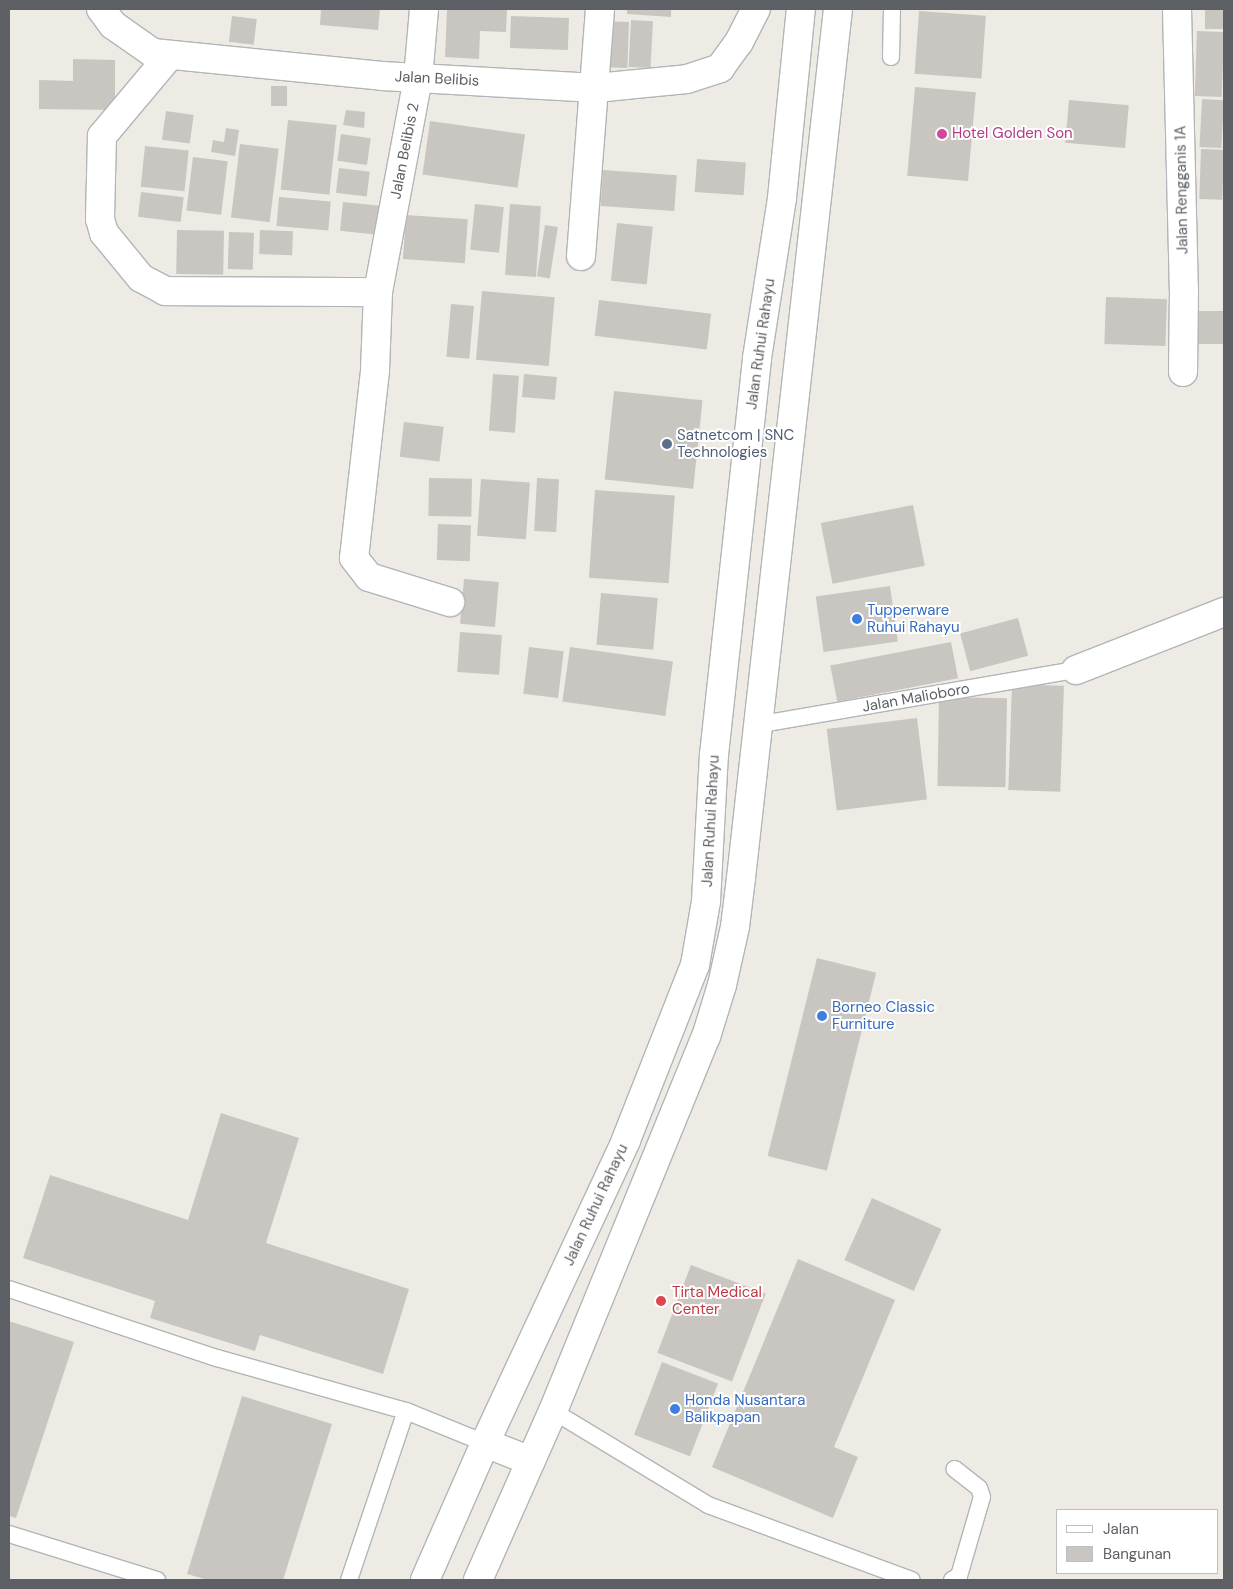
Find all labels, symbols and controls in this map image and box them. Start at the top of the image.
street label: Jalan Belibis [394,68,480,90]
street label: Jalan Belibis 2 [387,101,423,201]
place label: Hotel Golden Son [952,125,1073,143]
street label: Jalan Rengganis 1A [1172,126,1192,254]
marker: Hotel Golden Son [936,128,948,140]
street label: Jalan Ruhui Rahayu [743,277,779,411]
place label: Satnetcom | SNC Technologies [677,426,794,461]
marker: Satnetcom | SNC Technologies [661,438,673,450]
place label: Tupperware Ruhui Rahayu [867,601,960,636]
marker: Tupperware Ruhui Rahayu [851,613,863,625]
street label: Jalan Malioboro [861,680,971,716]
street label: Jalan Ruhui Rahayu [699,754,723,888]
place label: Borneo Classic Furniture [832,998,935,1033]
marker: Borneo Classic Furniture [816,1010,828,1022]
street label: Jalan Ruhui Rahayu [560,1141,632,1269]
place label: Tirta Medical Center [672,1283,762,1318]
marker: Tirta Medical Center [654,1294,668,1308]
place label: Honda Nusantara Balikpapan [685,1391,805,1426]
marker: Honda Nusantara Balikpapan [669,1403,681,1415]
legend [1056,1509,1218,1574]
text: Jalan [1103,1519,1139,1539]
text: Bangunan [1103,1544,1171,1564]

